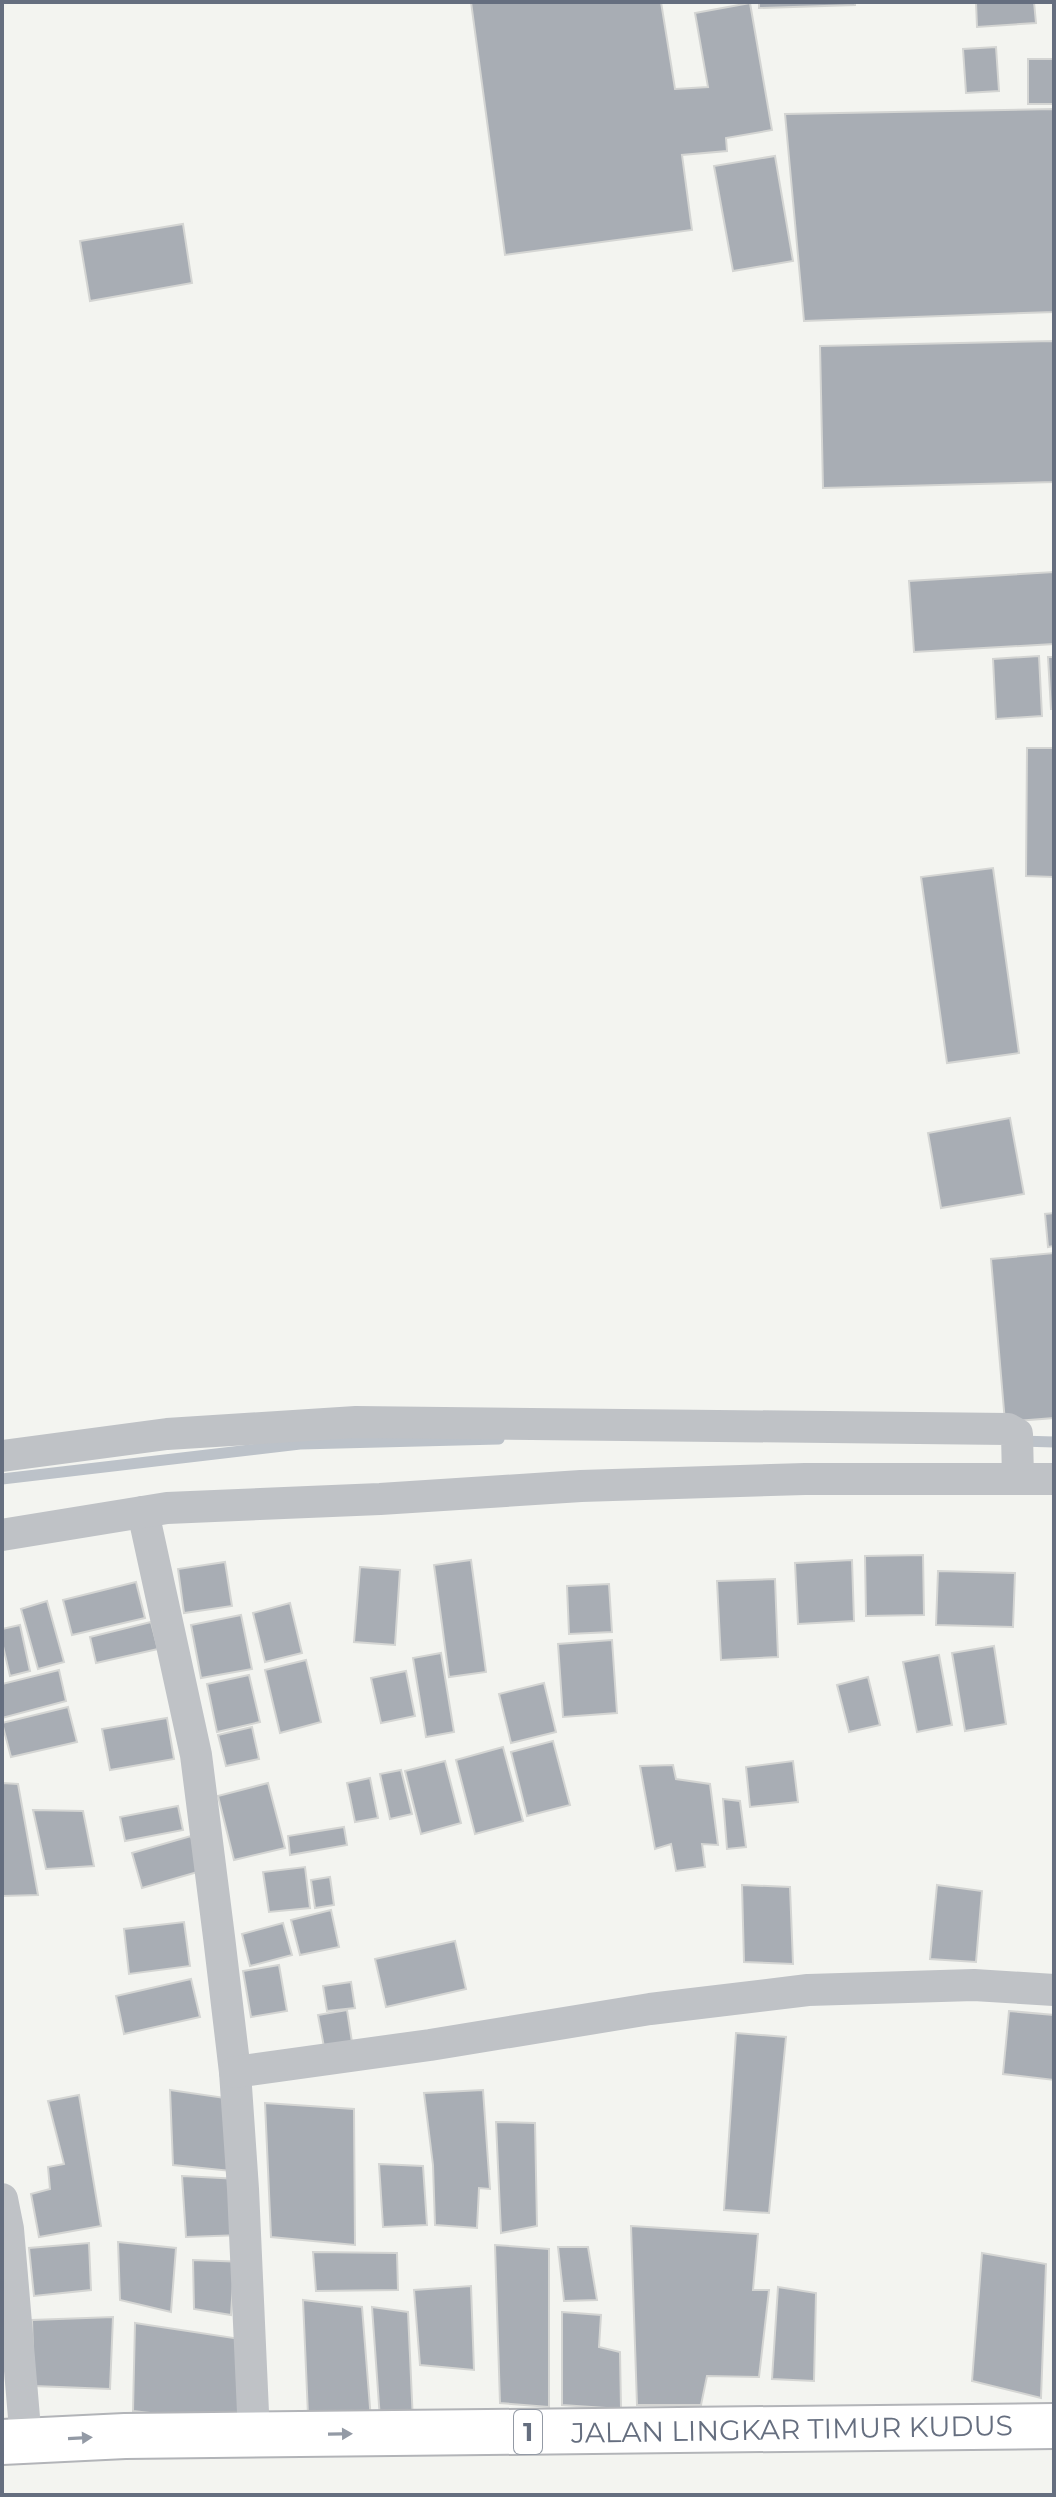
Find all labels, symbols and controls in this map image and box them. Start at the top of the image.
street label: JALAN LINGKAR TIMUR KUDUS [570,2408,1013,2450]
road number: 1 [514,2410,542,2454]
one-way arrow [328,2427,353,2440]
one-way arrow [68,2431,93,2444]

